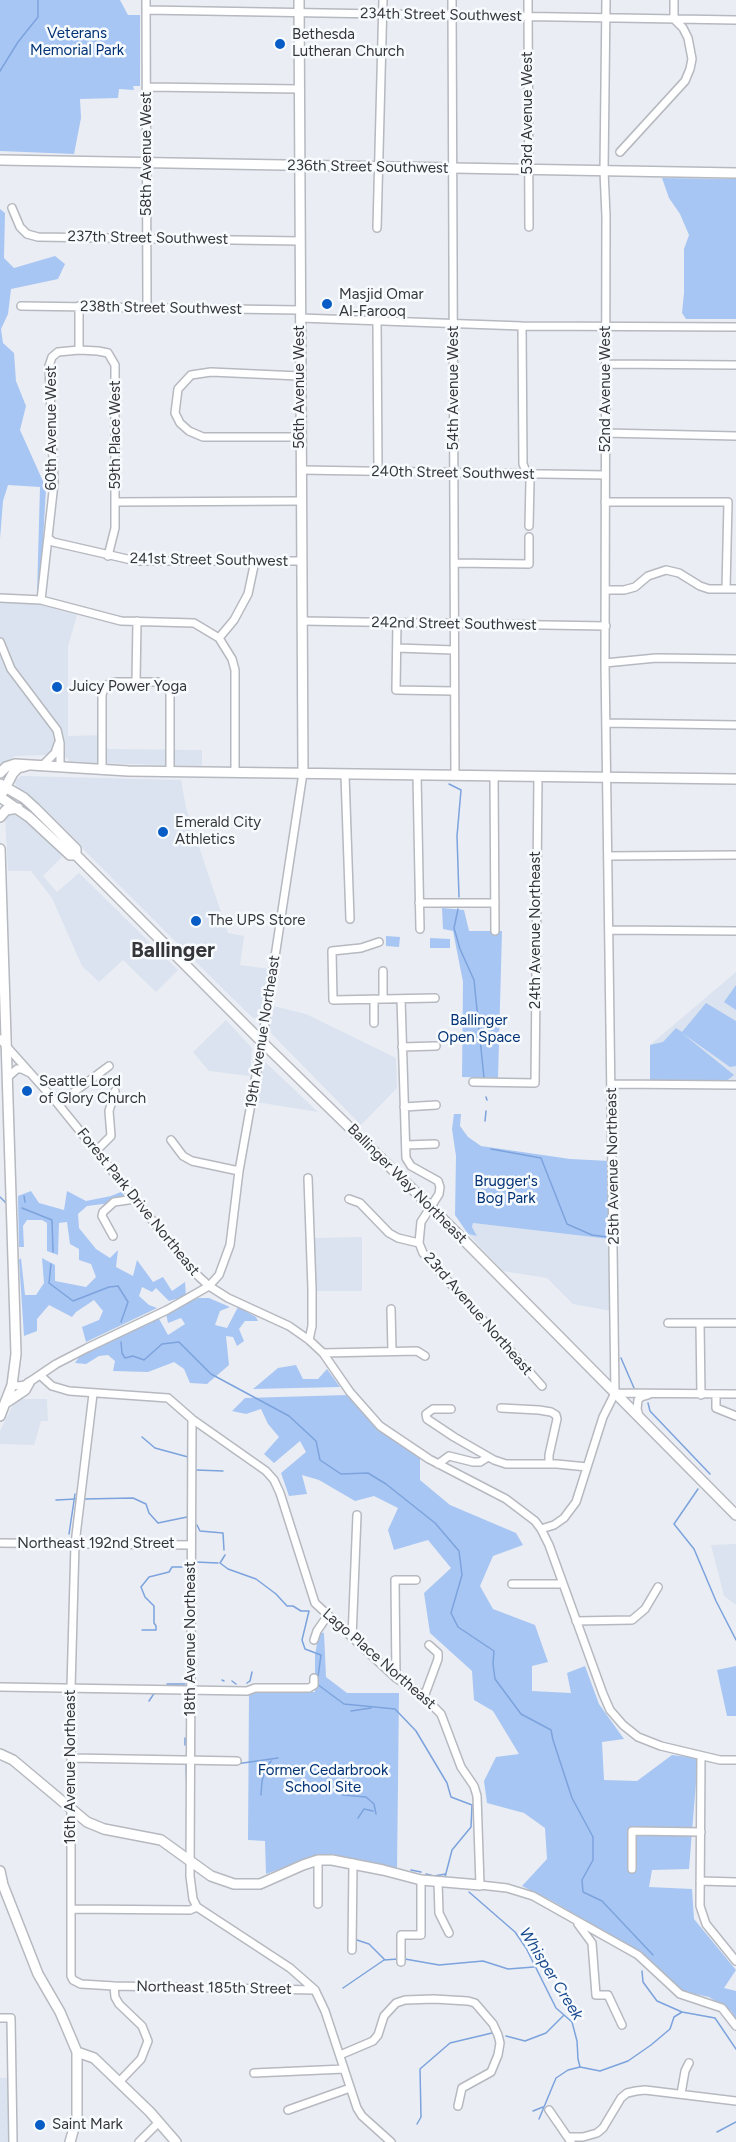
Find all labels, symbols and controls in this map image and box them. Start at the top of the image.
street label: 234th Street Southwest [360,5,522,25]
park label: Veterans Memorial Park [30,25,124,60]
place label: Bethesda Lutheran Church [292,26,404,61]
marker: Bethesda Lutheran Church [273,37,287,51]
street label: 53rd Avenue West [519,51,537,175]
street label: 58th Avenue West [138,92,156,216]
street label: 236th Street Southwest [287,157,449,177]
street label: 237th Street Southwest [68,228,228,248]
place label: Masjid Omar Al-Farooq [339,286,423,321]
marker: Masjid Omar Al-Farooq [320,297,334,311]
street label: 238th Street Southwest [80,298,242,318]
street label: 56th Avenue West [291,325,309,449]
street label: 54th Avenue West [445,326,463,450]
street label: 52nd Avenue West [597,326,615,452]
street label: 60th Avenue West [43,366,61,490]
street label: 59th Place West [107,380,125,490]
street label: 240th Street Southwest [371,463,535,483]
street label: 241st Street Southwest [130,550,288,570]
street label: 242nd Street Southwest [371,614,537,634]
place label: Juicy Power Yoga [69,678,187,696]
marker: Juicy Power Yoga [50,680,64,694]
place label: Emerald City Athletics [175,814,261,849]
marker: Emerald City Athletics [156,825,170,839]
street label: 24th Avenue Northeast [527,851,545,1009]
place label: The UPS Store [208,912,306,930]
marker: The UPS Store [189,914,203,928]
district label: Ballinger [131,938,215,964]
street label: 19th Avenue Northeast [242,954,284,1110]
park label: Ballinger Open Space [438,1012,520,1047]
place label: Seattle Lord of Glory Church [39,1073,146,1108]
marker: Seattle Lord of Glory Church [20,1084,34,1098]
street label: 25th Avenue Northeast [603,1087,623,1245]
street label: Ballinger Way Northeast [343,1120,471,1248]
street label: Forest Park Drive Northeast [73,1124,203,1280]
park label: Brugger's Bog Park [474,1173,538,1208]
street label: 23rd Avenue Northeast [420,1249,536,1379]
street label: Northeast 192nd Street [17,1535,175,1553]
street label: 18th Avenue Northeast [182,1561,200,1717]
street label: Lago Place Northeast [319,1605,439,1713]
street label: 16th Avenue Northeast [62,1690,80,1844]
park label: Former Cedarbrook School Site [258,1762,388,1797]
water label: Whisper Creek [515,1924,587,2024]
street label: Northeast 185th Street [136,1978,292,1998]
place label: Saint Mark [52,2116,123,2134]
marker: Saint Mark [33,2118,47,2132]

